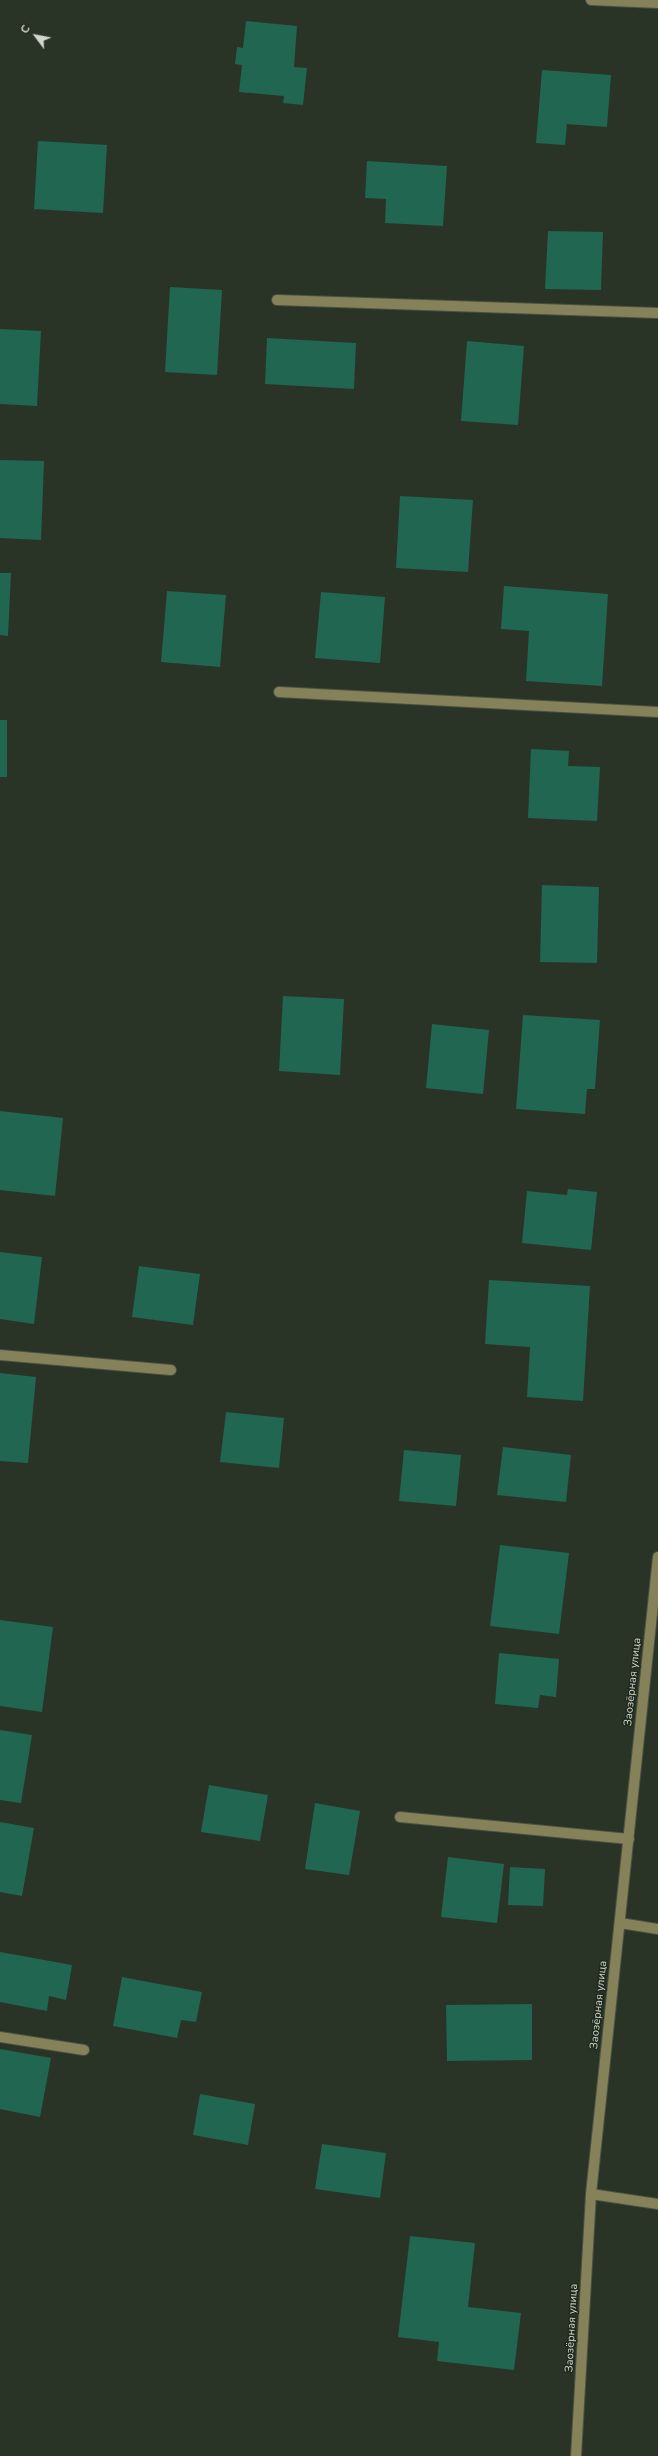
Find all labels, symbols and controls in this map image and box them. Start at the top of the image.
north arrow [16,16,56,56]
text: С [17,22,34,37]
street label: Заозёрная улица [622,1637,644,1727]
street label: Заозёрная улица [588,1960,610,2050]
street label: Заозёрная улица [563,2283,581,2373]

